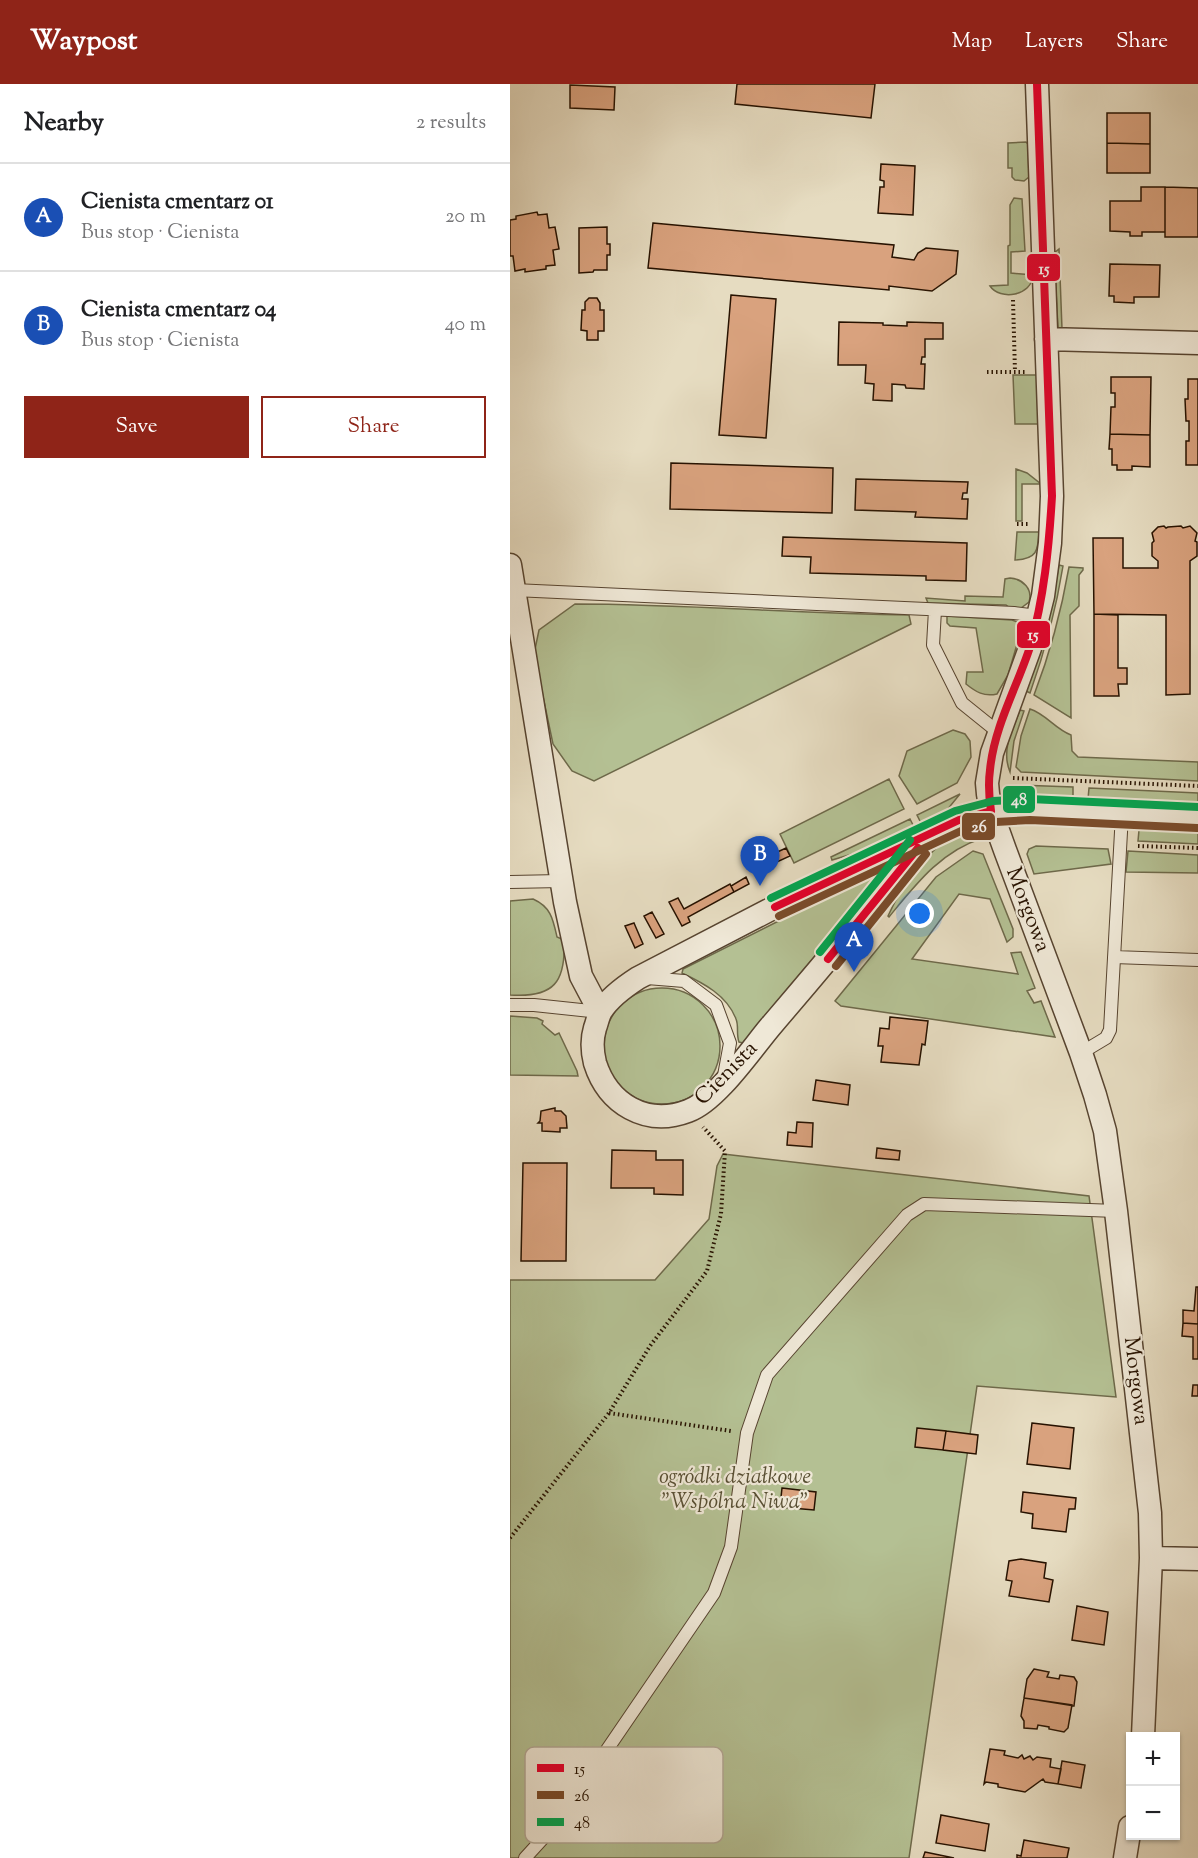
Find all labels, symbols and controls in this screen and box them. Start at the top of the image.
text: Waypost [30,22,137,62]
text: Map [952,27,992,57]
text: Layers [1025,27,1083,57]
text: Share [1116,27,1168,57]
text: Nearby [24,105,104,142]
text: 2 results [416,109,486,138]
text: Cienista cmentarz 01 [81,187,274,219]
text: A [35,203,52,232]
text: 20 m [445,203,486,232]
text: Bus stop · Cienista [81,219,240,248]
line badge: 15 [1026,253,1061,282]
text: 15 [1039,259,1050,282]
text: Cienista cmentarz 04 [81,295,276,327]
text: B [37,311,50,340]
text: 40 m [445,311,486,340]
text: Bus stop · Cienista [81,327,240,356]
button: Save [24,396,249,458]
button: Share [261,396,486,458]
line badge: 15 [1016,620,1051,649]
text: 15 [1028,625,1039,648]
line badge: 48 [1002,785,1036,814]
text: 48 [1010,790,1027,813]
line badge: 26 [961,812,996,841]
text: 26 [971,817,987,840]
pin: B [740,836,780,886]
street label: Morgowa [996,863,1058,957]
your location [905,899,934,928]
pin: A [834,922,874,972]
street label: Cienista [688,1034,766,1114]
street label: Morgowa [1114,1335,1156,1427]
park label: ogródki działkowe "Wspólna Niwa" [659,1462,811,1519]
map controls [1126,1732,1180,1840]
button: + [1126,1732,1180,1786]
legend [525,1747,723,1843]
text: 15 [574,1759,585,1782]
text: 26 [574,1786,589,1809]
button: − [1126,1786,1180,1840]
text: 48 [574,1813,590,1836]

